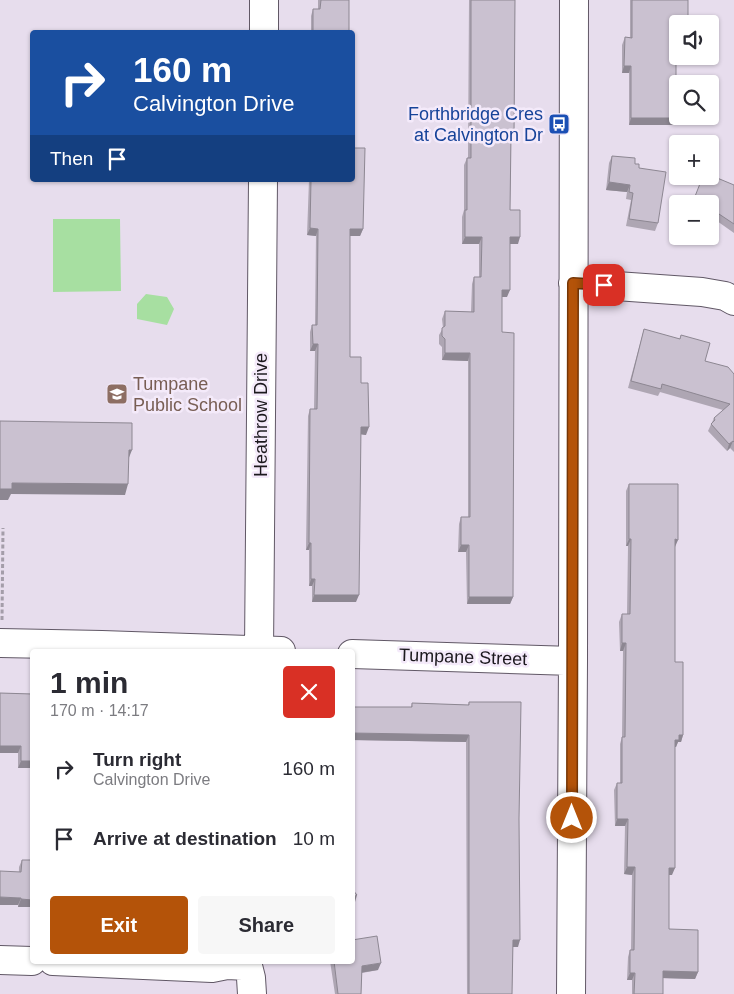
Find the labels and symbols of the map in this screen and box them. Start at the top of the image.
place label: Forthbridge Cres at Calvington Dr [408,104,543,145]
bus stop icon: Forthbridge Cres at Calvington Dr [547,112,571,136]
pin [583,264,625,306]
street label: Heathrow Drive [251,353,271,477]
place label: Tumpane Public School [133,374,242,415]
school or university icon: Tumpane Public School [105,382,129,406]
street label: Tumpane Street [398,645,528,669]
position arrow [545,791,597,843]

